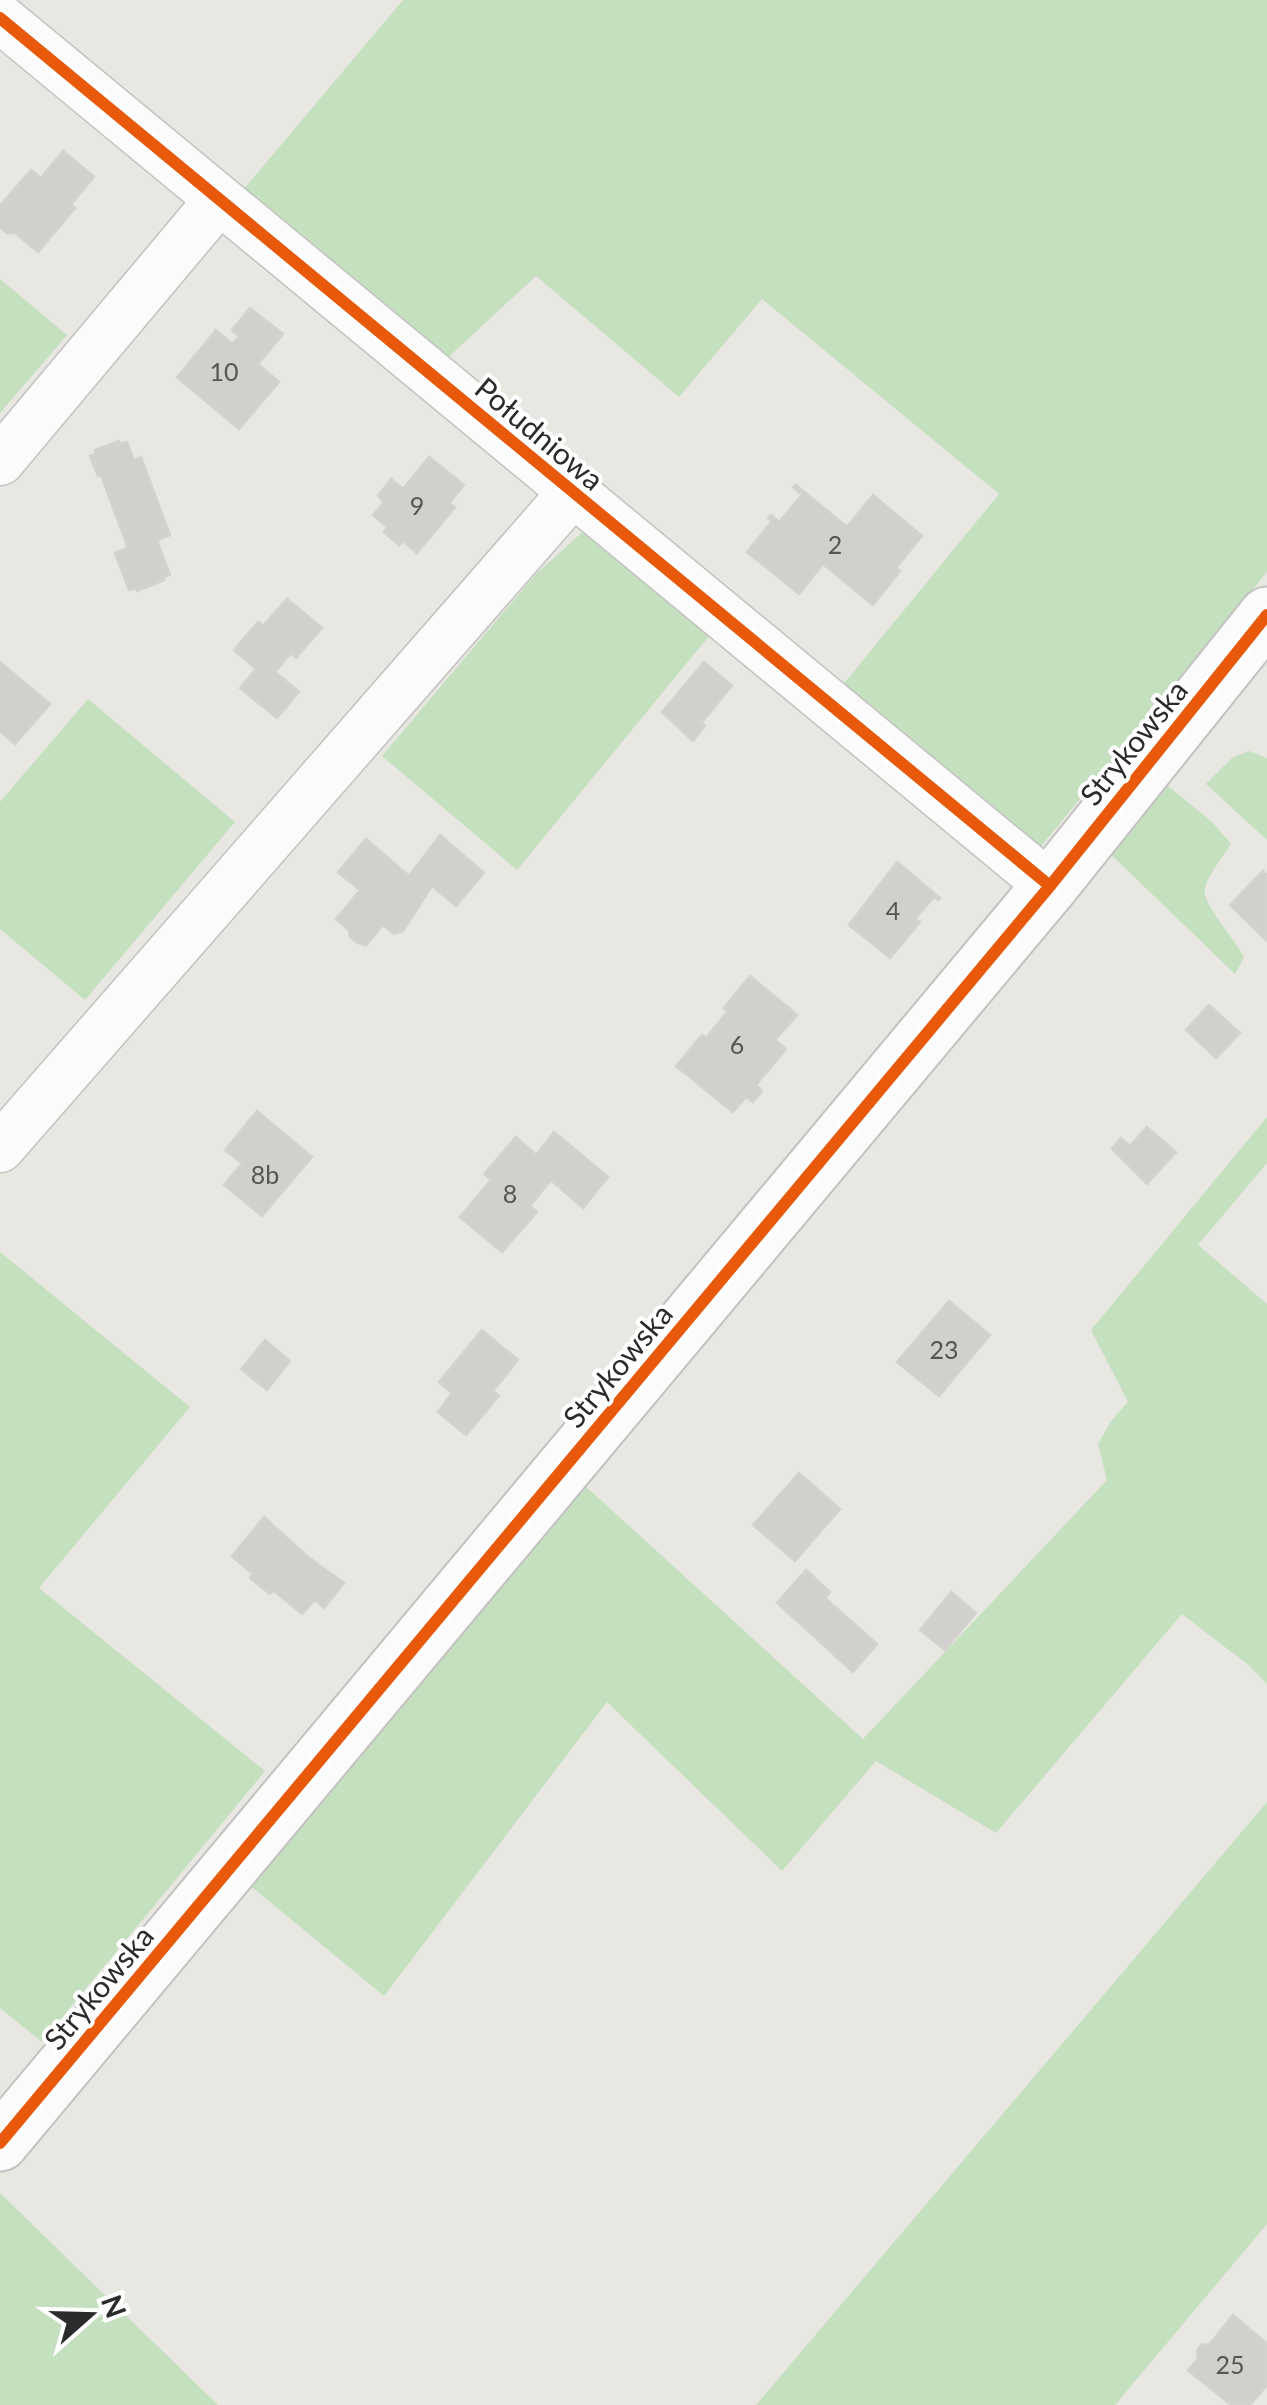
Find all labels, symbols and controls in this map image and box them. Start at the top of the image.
house number: 10 [209,356,239,386]
street label: Południowa [469,369,611,497]
house number: 9 [410,490,424,520]
house number: 2 [828,529,842,559]
street label: Strykowska [1072,672,1194,812]
house number: 4 [886,895,900,925]
house number: 6 [730,1029,744,1059]
house number: 8b [251,1159,279,1189]
house number: 8 [503,1178,517,1208]
street label: Strykowska [555,1296,679,1434]
house number: 23 [929,1334,959,1364]
street label: Strykowska [36,1918,160,2056]
north arrow [40,2265,140,2365]
text: N [95,2290,134,2322]
house number: 25 [1215,2349,1245,2379]

